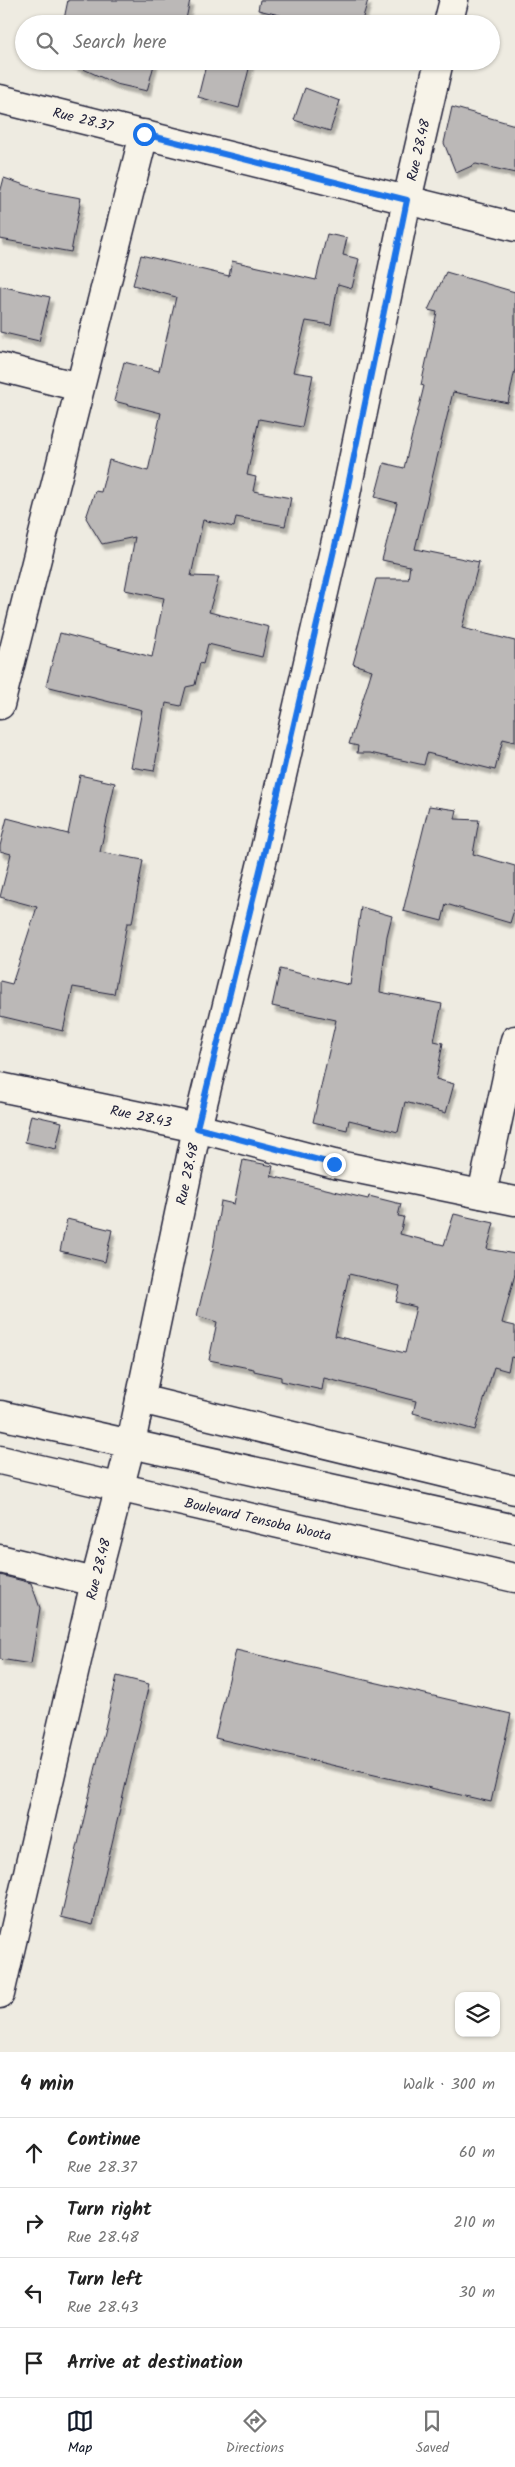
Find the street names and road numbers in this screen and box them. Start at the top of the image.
street label: Rue 28.37 [50,102,116,138]
street label: Rue 28.48 [401,117,437,183]
street label: Rue 28.43 [108,1100,174,1134]
street label: Rue 28.48 [171,1141,205,1207]
street label: Boulevard Tensoba Woota [182,1492,333,1548]
street label: Rue 28.48 [81,1536,117,1602]

